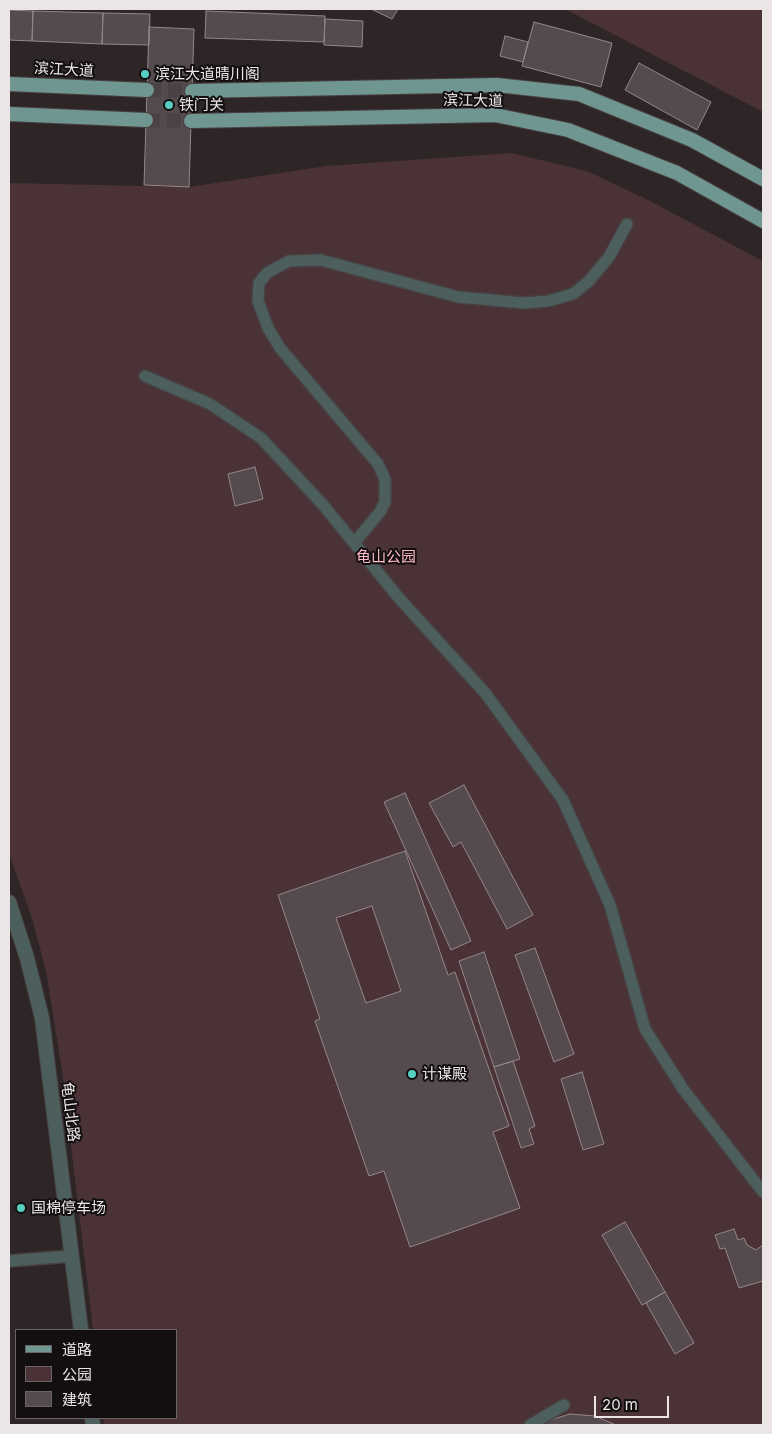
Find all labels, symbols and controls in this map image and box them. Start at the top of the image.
street label: 滨江大道 [34,59,94,81]
place label: 滨江大道晴川阁 [155,65,260,83]
marker: 滨江大道晴川阁 [139,68,151,80]
street label: 滨江大道 [443,91,503,111]
place label: 铁门关 [179,96,224,114]
marker: 铁门关 [163,99,175,111]
park label: 龟山公园 [356,548,416,566]
place label: 计谋殿 [422,1065,467,1083]
marker: 计谋殿 [406,1068,418,1080]
street label: 龟山北路 [57,1081,83,1143]
place label: 国棉停车场 [31,1199,106,1217]
marker: 国棉停车场 [15,1202,27,1214]
legend [15,1329,178,1419]
text: 道路 [62,1340,92,1359]
text: 公园 [62,1365,92,1384]
scale bar [597,1386,672,1418]
text: 建筑 [62,1390,92,1409]
text: 20 m [602,1395,638,1414]

